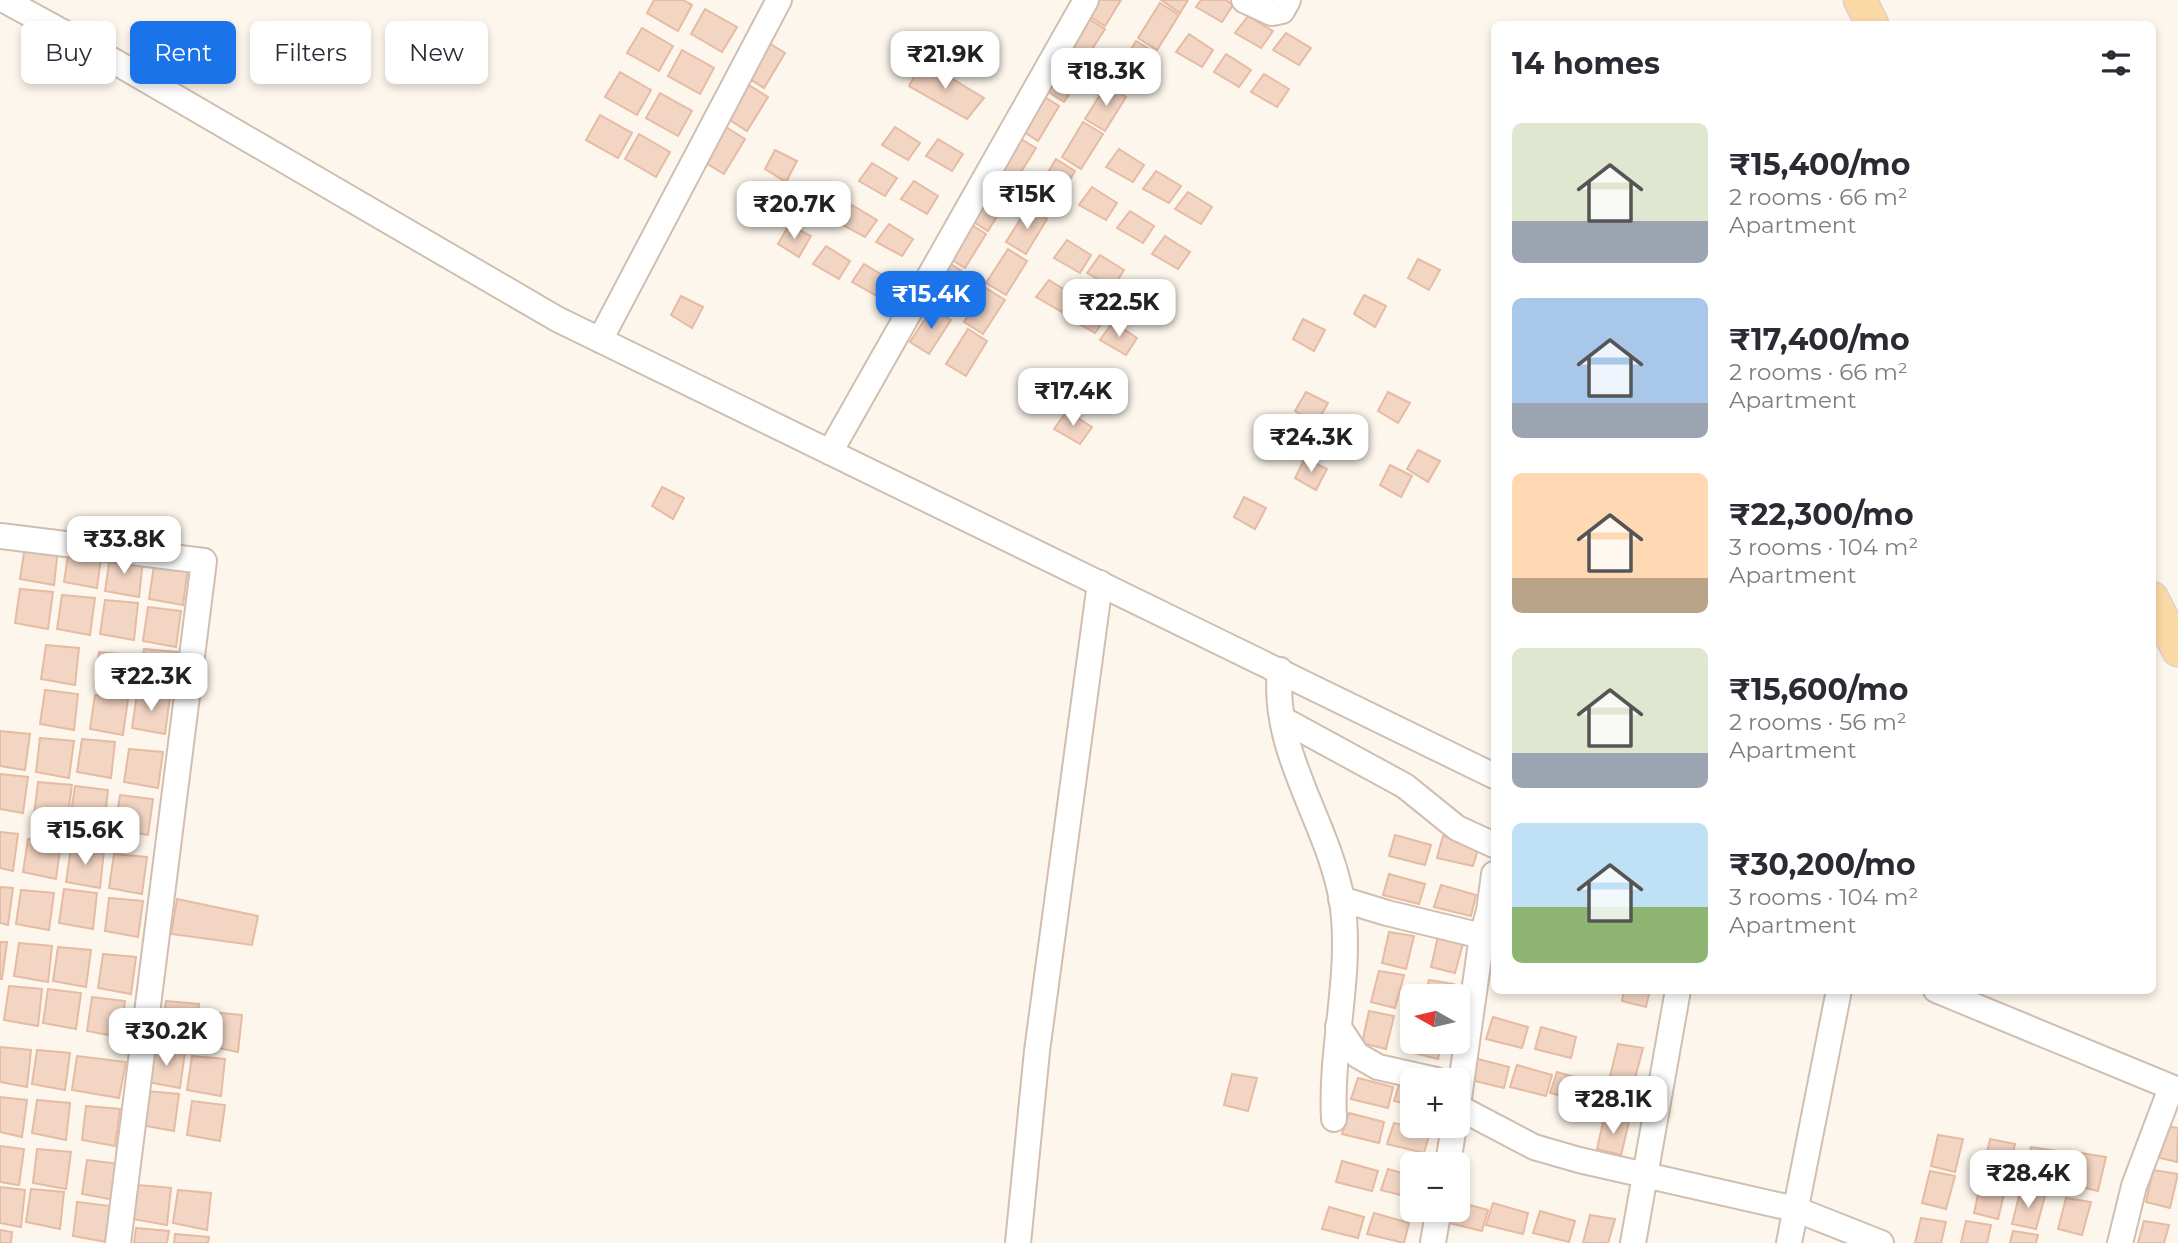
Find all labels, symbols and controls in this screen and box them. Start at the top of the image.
chip: Buy [21,21,116,84]
chip: Rent [130,21,236,84]
chip: Filters [250,21,371,84]
chip: New [385,21,488,84]
pin: ₹21.9K [888,32,1002,91]
text: ₹21.9K [907,40,983,68]
icon: filters [2097,44,2135,82]
text: 14 homes [1512,45,1660,82]
pin: ₹18.3K [1049,48,1163,108]
text: ₹18.3K [1067,57,1145,85]
text: ₹15,400/mo [1729,146,1910,183]
icon: home [1568,151,1652,235]
pin: ₹15K [986,172,1068,231]
text: ₹15K [999,180,1055,208]
pin: ₹20.7K [737,182,851,241]
text: 2 rooms · 66 m² [1729,183,1908,211]
text: ₹20.7K [753,190,835,218]
text: Apartment [1729,211,1857,239]
pin: ₹15.4K [874,272,988,331]
text: ₹15.4K [892,280,970,308]
pin: ₹22.5K [1062,280,1176,339]
text: ₹22.5K [1079,288,1159,316]
text: ₹17,400/mo [1729,321,1910,358]
icon: home [1568,326,1652,410]
text: 2 rooms · 66 m² [1729,358,1908,386]
pin: ₹17.4K [1016,368,1130,428]
text: ₹17.4K [1034,377,1112,405]
text: Apartment [1729,386,1857,414]
pin: ₹24.3K [1254,414,1368,474]
text: ₹24.3K [1269,423,1353,451]
text: ₹22,300/mo [1729,496,1914,533]
icon: home [1568,501,1652,585]
pin: ₹33.8K [67,516,181,576]
text: ₹33.8K [83,525,165,553]
text: 3 rooms · 104 m² [1729,533,1918,561]
text: Apartment [1729,561,1857,589]
pin: ₹22.3K [94,654,208,713]
text: ₹22.3K [111,662,191,690]
text: ₹15,600/mo [1729,671,1908,708]
icon: home [1568,676,1652,760]
text: 2 rooms · 56 m² [1729,708,1907,736]
text: Apartment [1729,736,1857,764]
pin: ₹15.6K [28,808,142,867]
text: ₹15.6K [47,816,123,844]
text: ₹30,200/mo [1729,846,1916,883]
icon: home [1568,851,1652,935]
text: 3 rooms · 104 m² [1729,883,1918,911]
text: Apartment [1729,911,1857,939]
north arrow [1400,984,1470,1054]
map controls [1400,984,1470,1222]
pin: ₹30.2K [109,1009,223,1068]
text: ₹30.2K [125,1017,207,1045]
button: + [1400,1068,1470,1138]
pin: ₹28.1K [1556,1076,1670,1136]
text: ₹28.1K [1574,1085,1652,1113]
pin: ₹28.4K [1971,1150,2085,1210]
button: − [1400,1152,1470,1222]
text: ₹28.4K [1986,1159,2070,1187]

